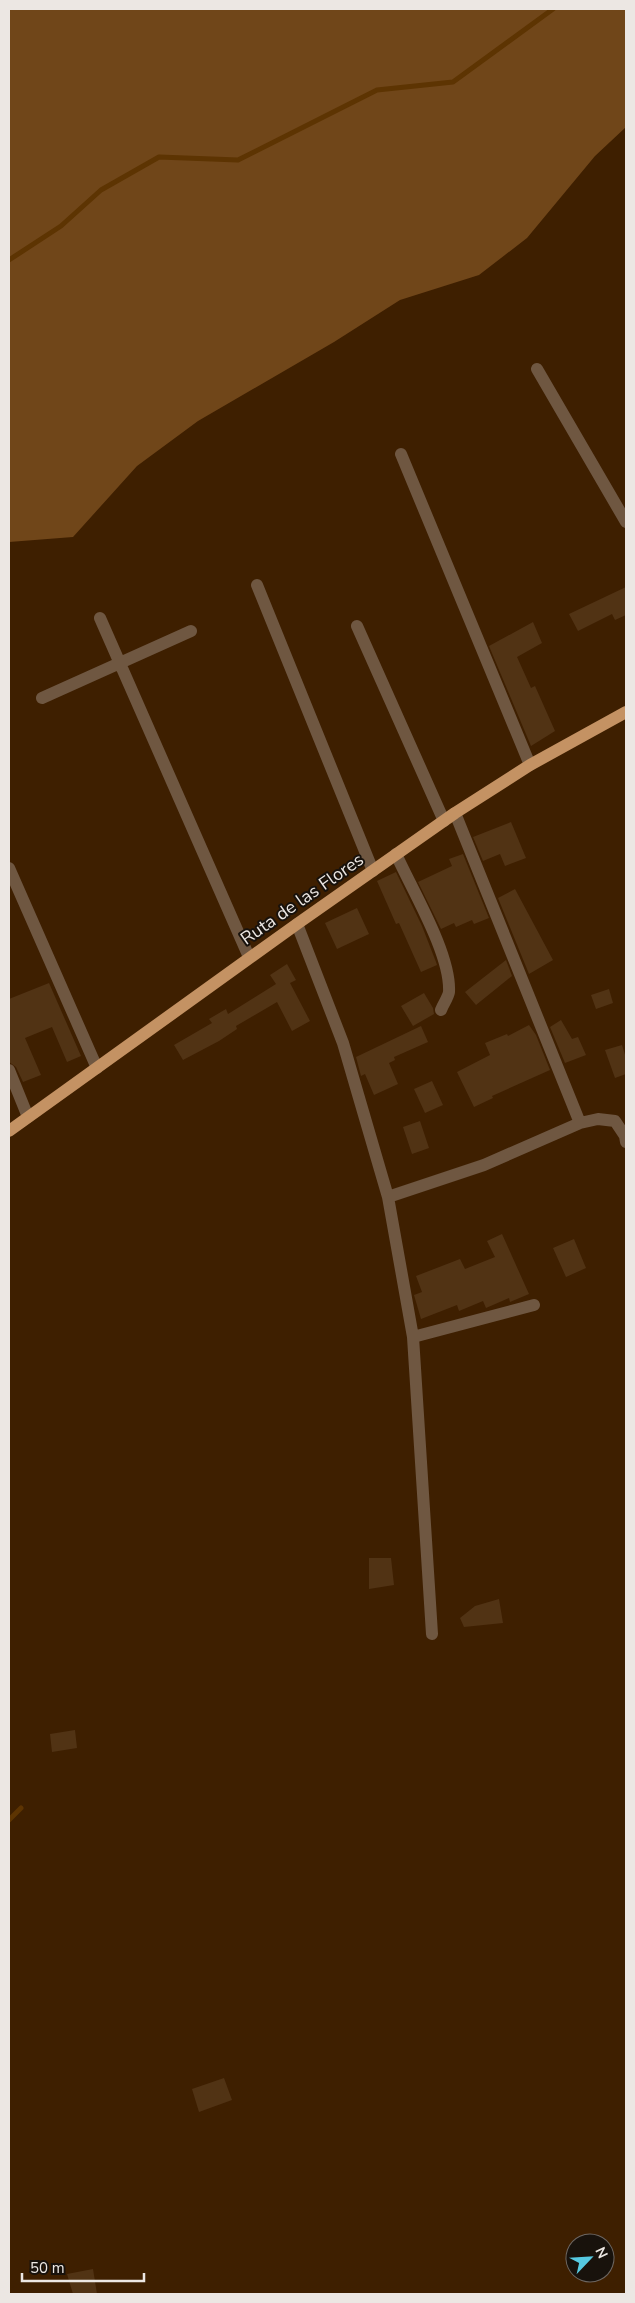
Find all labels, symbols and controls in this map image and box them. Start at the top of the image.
street label: Ruta de las Flores [236,848,368,950]
north arrow [565,2233,615,2283]
text: N [591,2244,612,2261]
scale bar [22,2250,145,2282]
text: 50 m [30,2258,65,2278]

